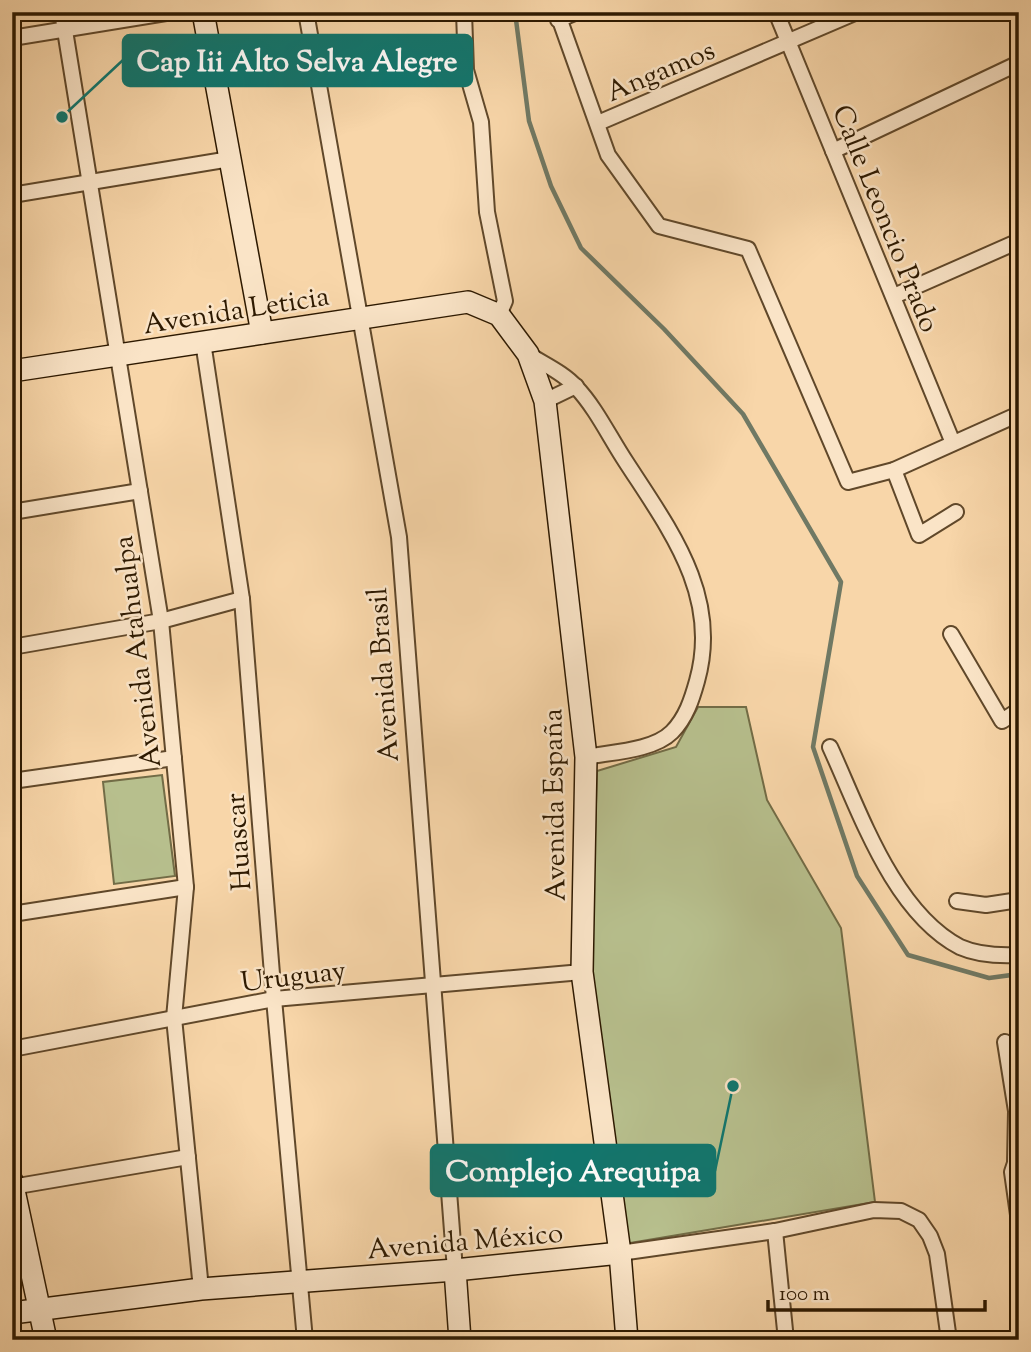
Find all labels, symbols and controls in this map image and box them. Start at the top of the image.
street label: Angamos [601,32,722,114]
callout: Cap Iii Alto Selva Alegre [123,35,472,86]
text: Cap Iii Alto Selva Alegre [136,42,458,85]
street label: Calle Leoncio Prado [820,99,948,339]
street label: Avenida Leticia [141,278,332,346]
street label: Avenida Atahualpa [105,533,173,770]
street label: Avenida Brasil [359,586,411,763]
street label: Avenida España [534,708,578,902]
street label: Huascar [217,791,263,892]
street label: Uruguay [238,952,348,1004]
callout: Complejo Arequipa [431,1145,715,1196]
text: Complejo Arequipa [445,1152,701,1195]
street label: Avenida México [366,1215,565,1271]
scale bar [768,1268,986,1312]
text: 100 m [779,1280,830,1310]

